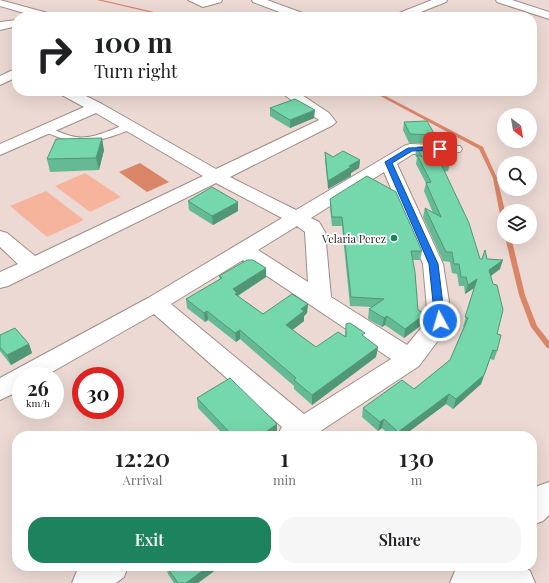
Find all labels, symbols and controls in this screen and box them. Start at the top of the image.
text: 100 m [94,23,173,60]
icon: right [28,28,80,80]
text: Turn right [94,59,177,83]
north arrow [497,108,537,148]
map controls [497,108,537,244]
pin [423,132,457,166]
icon: arrive [429,138,451,160]
button: search [497,156,537,196]
button: layers [497,204,537,244]
place label: Velaria Perez [321,231,386,246]
marker: Velaria Perez [389,233,399,243]
position arrow [419,300,461,342]
speed limit sign: 30 [72,367,124,419]
text: 26 [27,374,49,401]
text: km/h [26,396,50,410]
text: 12:20 [115,441,170,473]
text: 1 [280,441,289,473]
text: 130 [399,441,434,473]
text: Arrival [122,471,163,488]
text: min [273,471,296,488]
text: m [411,471,422,488]
button: Exit [28,517,271,563]
button: Share [279,517,521,563]

